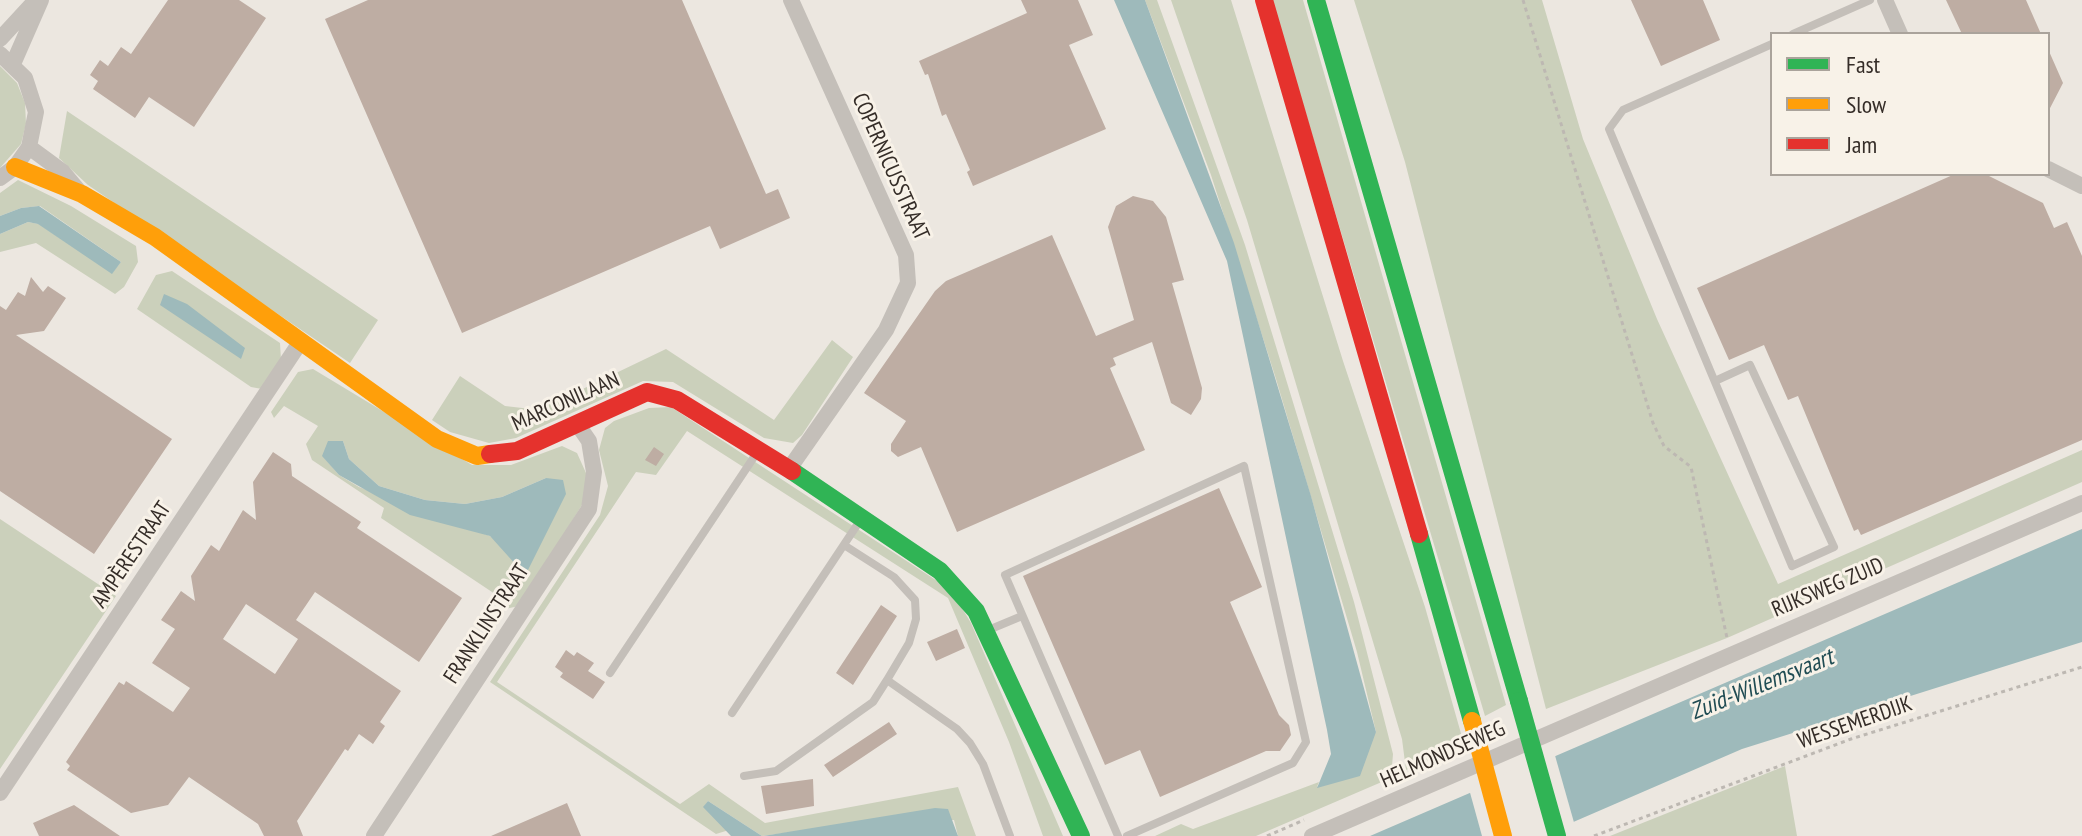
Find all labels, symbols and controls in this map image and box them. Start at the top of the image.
legend [1770,32,2050,176]
text: Fast [1846,49,1880,80]
street label: COPERNICUSSTRAAT [846,89,934,245]
text: Slow [1846,89,1886,120]
text: Jam [1846,129,1877,160]
street label: MARCONILAAN [508,367,624,437]
street label: AMPÈRESTRAAT [87,497,177,613]
street label: RIJKSWEG ZUID [1768,553,1888,623]
street label: FRANKLINSTRAAT [439,559,535,689]
water label: Zuid-Willemsvaart [1686,643,1838,727]
street label: WESSEMERDIJK [1794,691,1916,755]
street label: HELMONDSEWEG [1377,716,1509,794]

